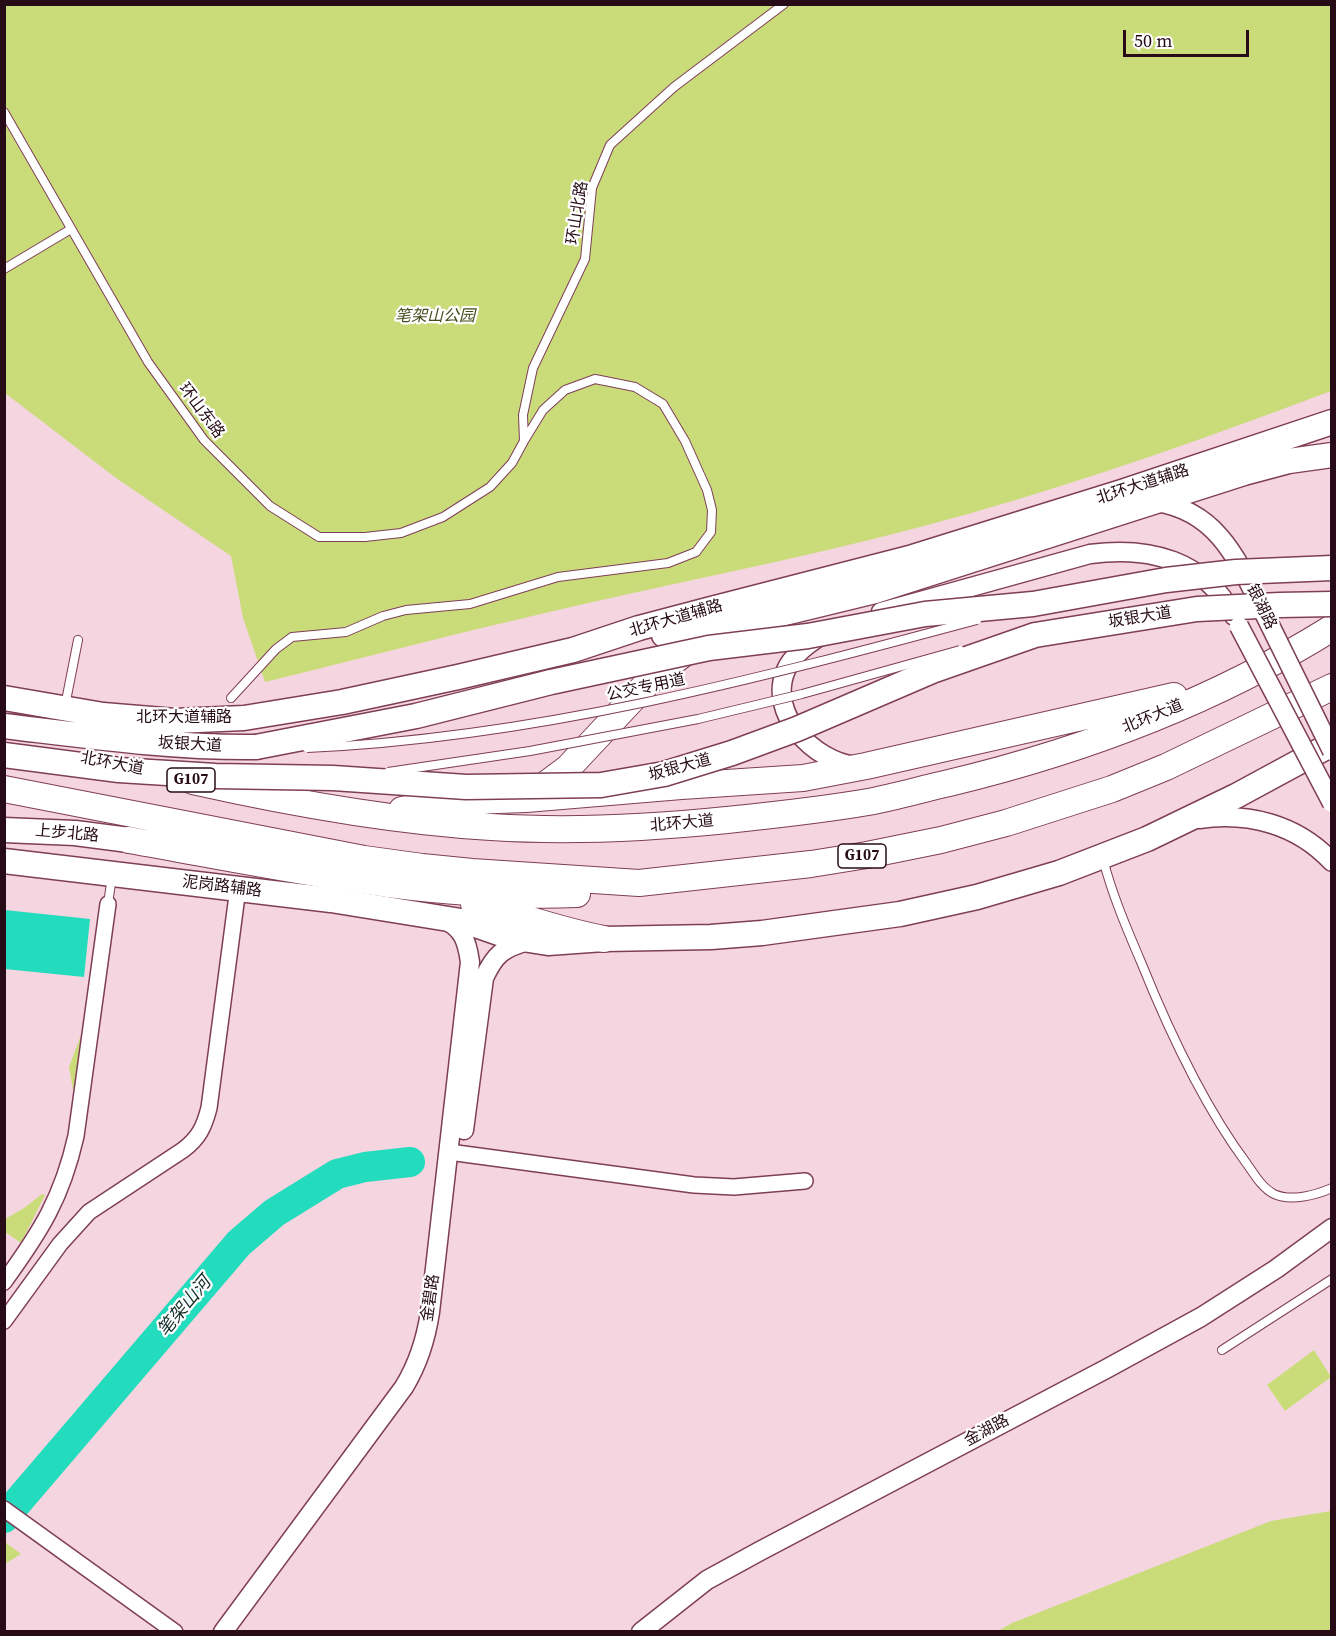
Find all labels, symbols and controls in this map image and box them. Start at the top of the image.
scale bar [1126,18,1252,56]
text: 50 m [1134,28,1172,53]
street label: 环山北路 [564,180,592,246]
park label: 笔架山公园 [395,307,475,327]
street label: 环山东路 [174,380,228,442]
street label: 北环大道辅路 [1094,461,1192,509]
street label: 银湖路 [1242,581,1280,633]
street label: 北环大道辅路 [627,597,725,641]
street label: 坂银大道 [1107,604,1173,632]
street label: 公交专用道 [605,670,687,706]
street label: 北环大道 [1120,696,1186,738]
street label: 北环大道辅路 [136,708,232,728]
street label: 坂银大道 [158,734,222,756]
street label: 北环大道 [79,748,145,780]
street label: 坂银大道 [647,750,713,786]
road number: G107 [167,768,215,792]
street label: 北环大道 [649,812,715,836]
street label: 上步北路 [34,822,100,846]
road number: G107 [838,844,886,868]
street label: 泥岗路辅路 [181,873,263,901]
water label: 笔架山河 [154,1272,216,1342]
street label: 金碧路 [418,1273,444,1323]
street label: 金湖路 [961,1411,1013,1451]

